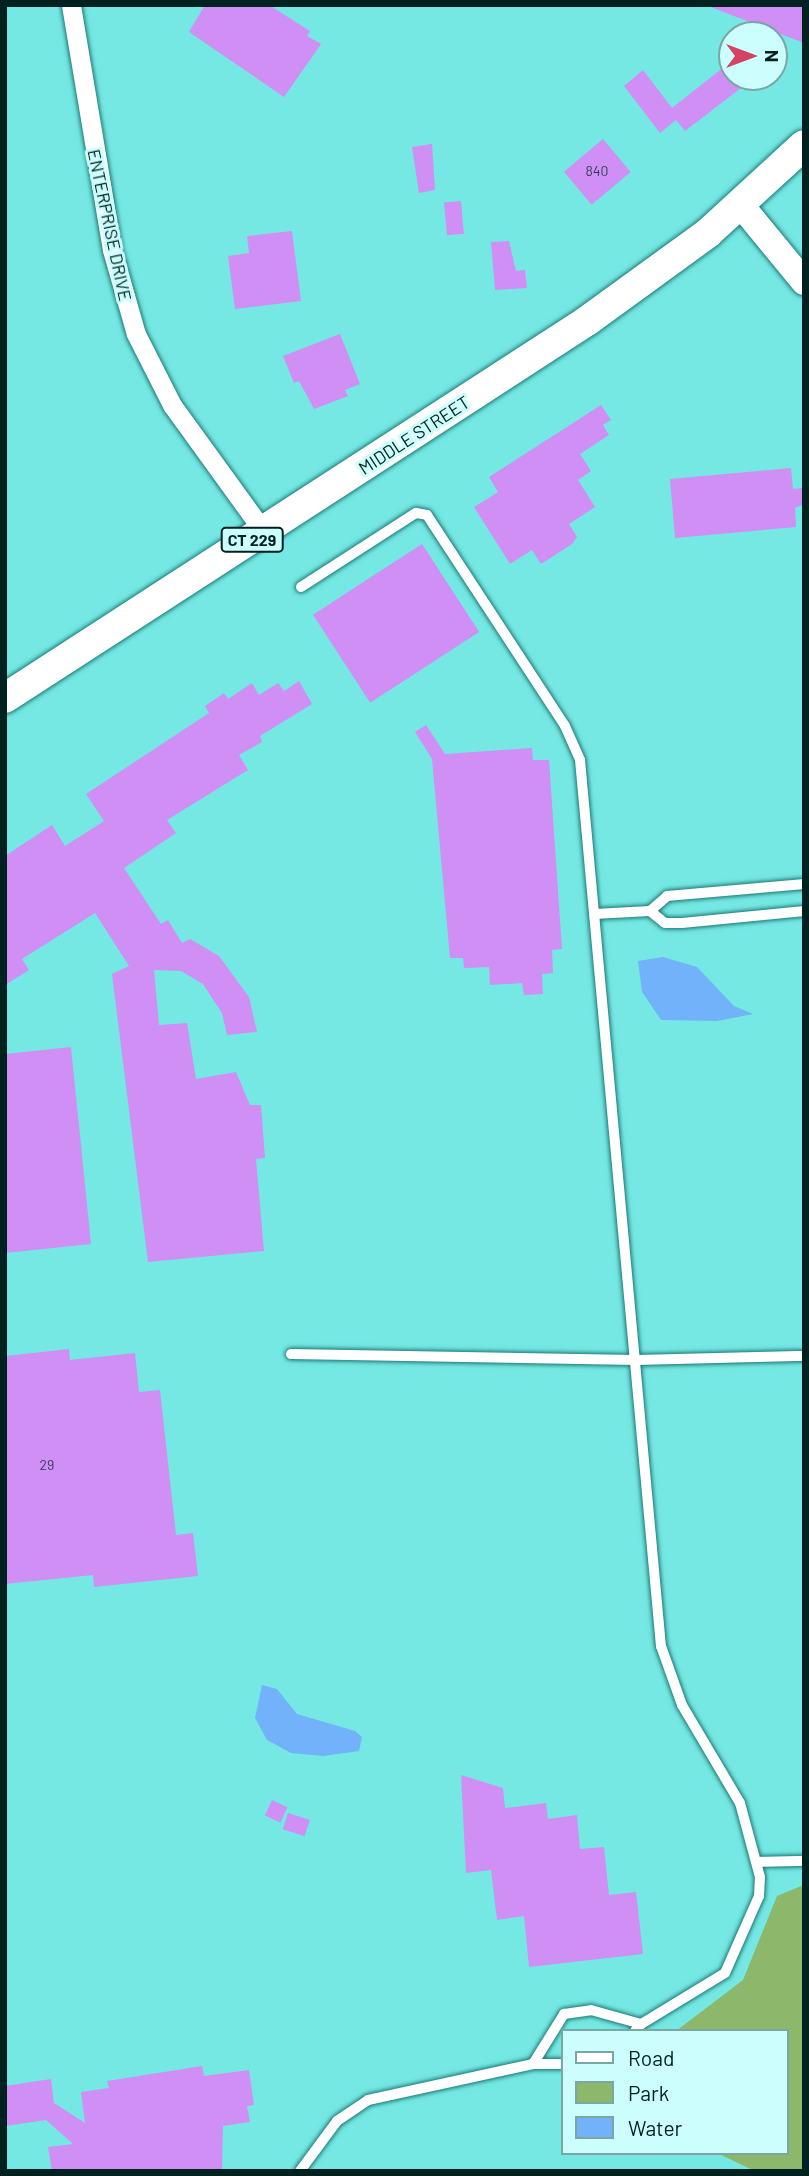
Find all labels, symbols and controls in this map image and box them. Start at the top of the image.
north arrow [718,21,788,91]
text: N [761,50,784,62]
street label: ENTERPRISE DRIVE [83,147,137,303]
house number: 840 [586,163,608,179]
street label: MIDDLE STREET [354,391,474,479]
road number: CT 229 [220,527,284,552]
house number: 29 [40,1457,54,1473]
legend [560,2029,788,2155]
text: Road [628,2045,674,2070]
text: Park [628,2080,669,2105]
text: Water [628,2115,682,2140]

